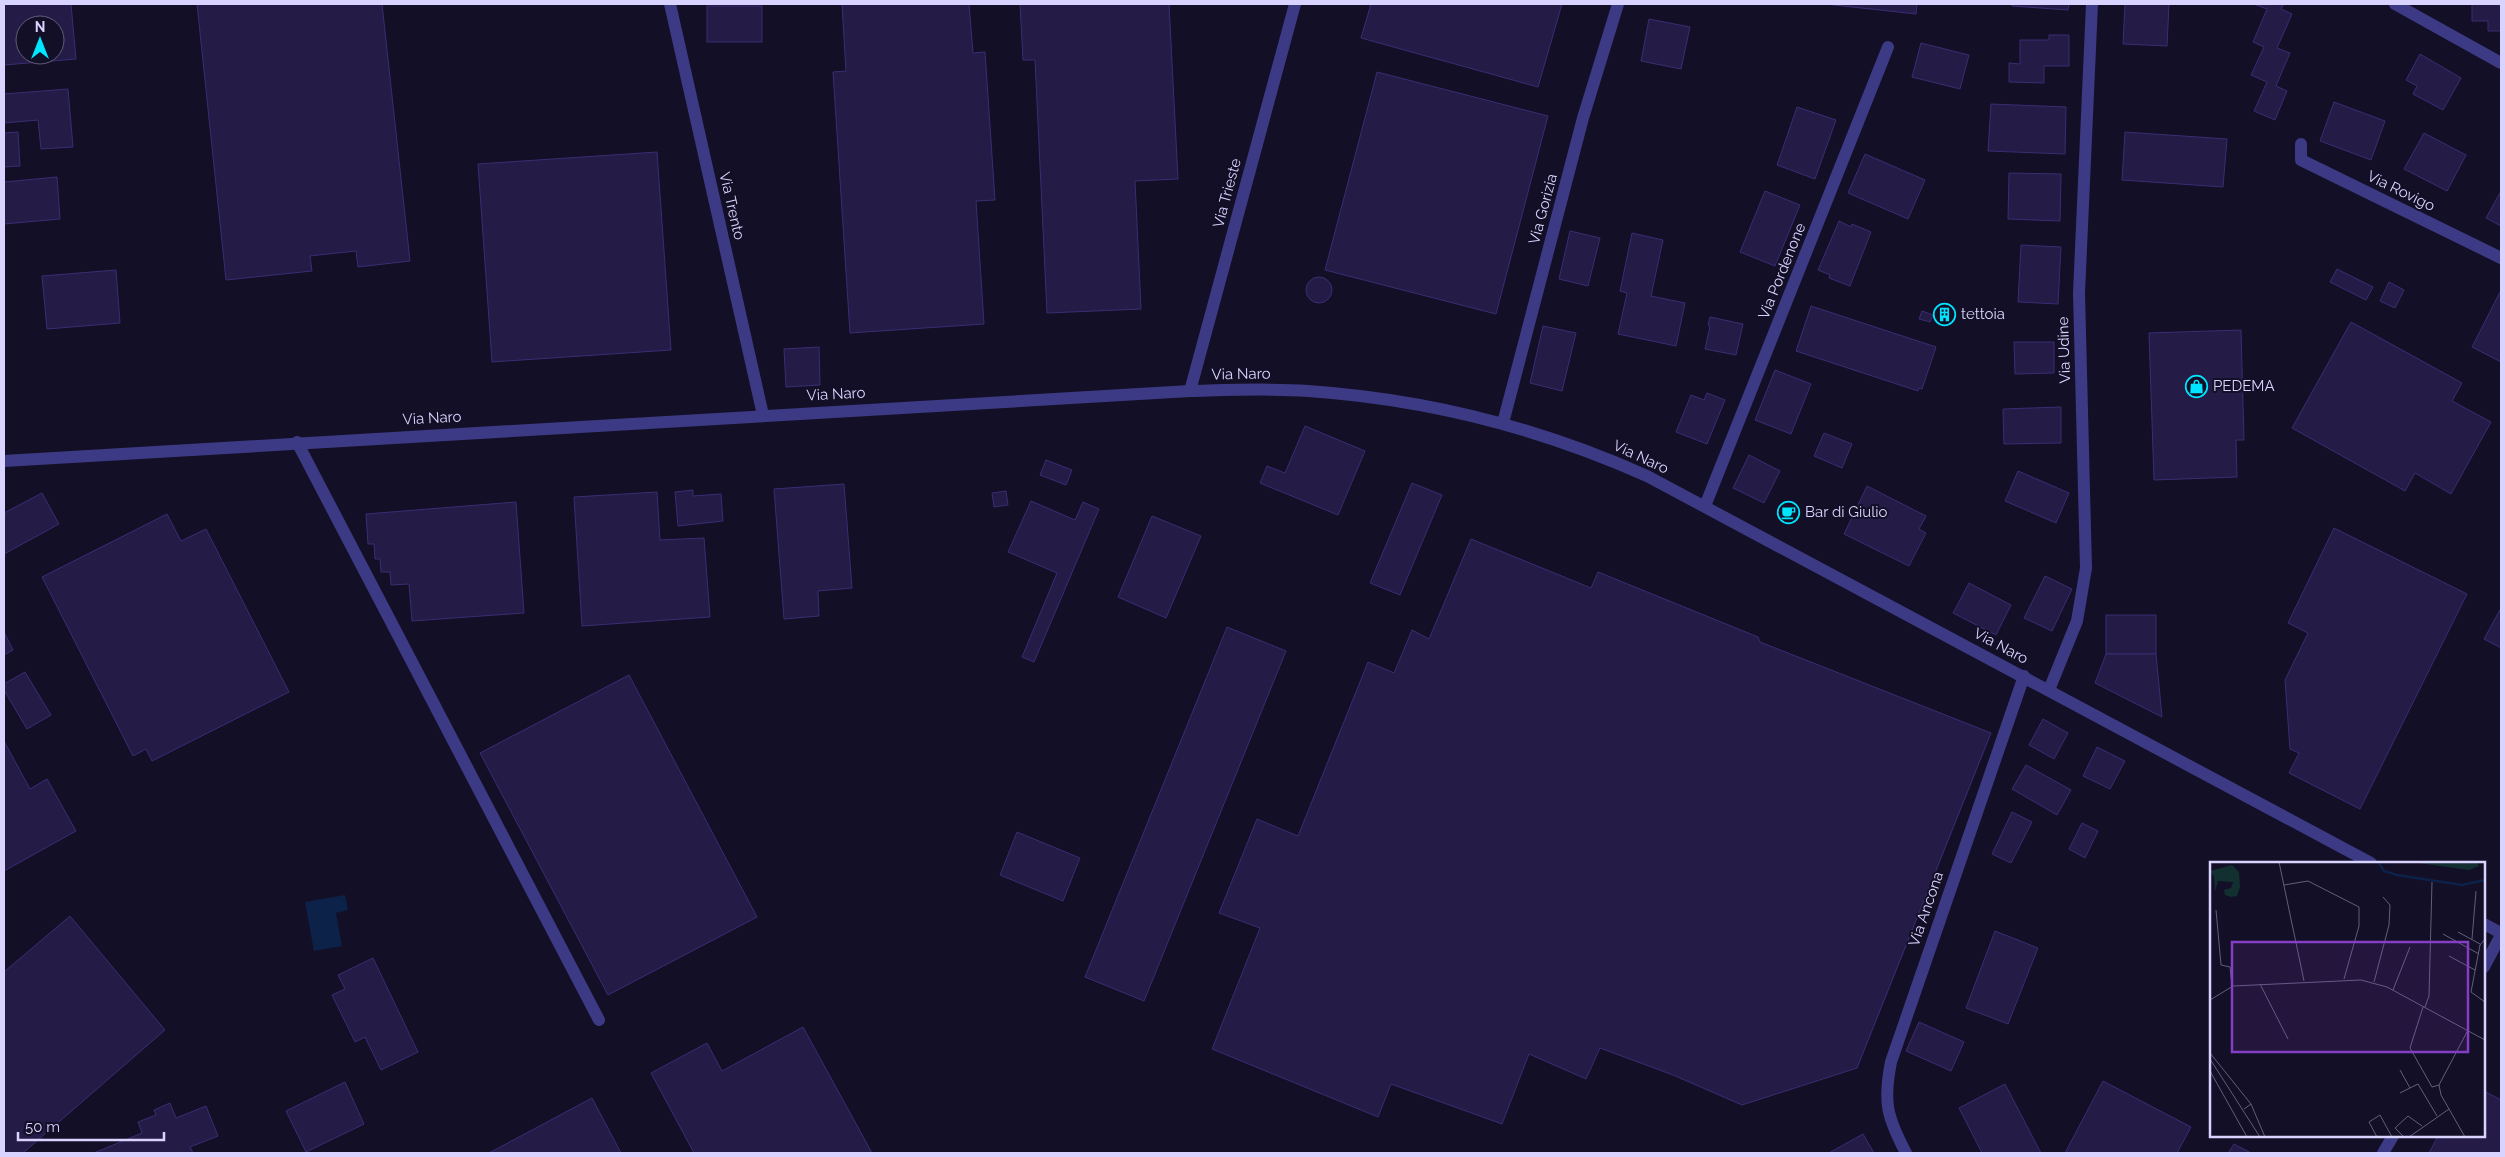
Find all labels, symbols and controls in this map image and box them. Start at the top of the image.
north arrow [15,15,65,65]
text: N [35,19,45,35]
street label: Via Trieste [1209,156,1245,230]
street label: Via Rovigo [2364,167,2438,215]
street label: Via Trento [715,170,749,242]
street label: Via Gorizia [1525,172,1561,246]
street label: Via Pordenone [1755,220,1810,322]
building icon: tettoia [1933,302,1957,326]
place label: tettoia [1961,305,2005,323]
street label: Via Udine [2054,316,2074,384]
street label: Via Naro [1211,364,1271,384]
shop icon: PEDEMA [2185,374,2209,398]
place label: PEDEMA [2213,377,2275,395]
street label: Via Naro [806,383,866,405]
street label: Via Naro [402,407,462,429]
street label: Via Naro [1610,436,1672,478]
cafe icon: Bar di Giulio [1777,500,1801,524]
place label: Bar di Giulio [1805,503,1888,521]
street label: Via Naro [1971,624,2031,668]
inset map [2210,862,2485,1137]
street label: Via Ancona [1905,869,1947,949]
scale bar [18,1110,164,1142]
text: 50 m [25,1118,60,1136]

